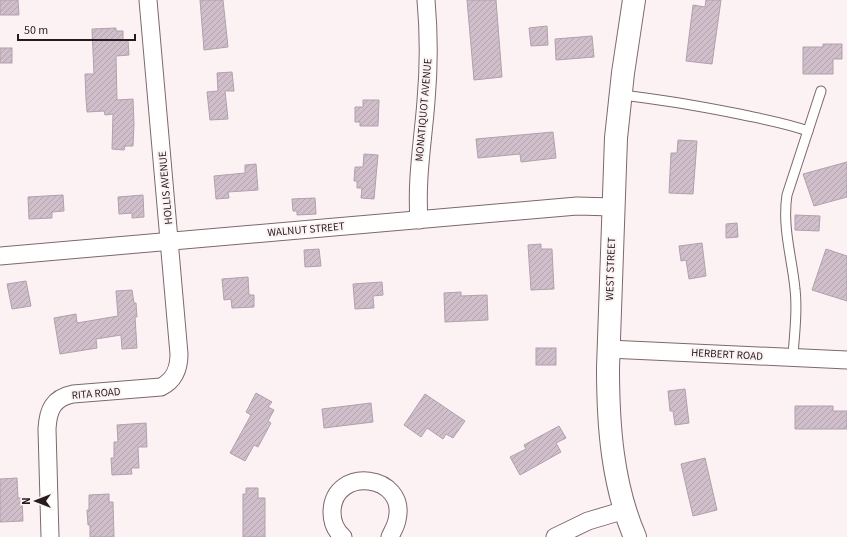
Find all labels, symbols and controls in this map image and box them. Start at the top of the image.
scale bar [18,16,135,42]
text: 50 m [24,22,48,39]
street label: MONATIQUOT AVENUE [412,58,435,162]
street label: HOLLIS AVENUE [155,151,176,225]
street label: WALNUT STREET [267,219,345,240]
street label: WEST STREET [602,237,619,301]
street label: HERBERT ROAD [691,345,763,364]
street label: RITA ROAD [71,384,121,403]
north arrow [16,481,56,521]
text: N [19,497,34,505]

